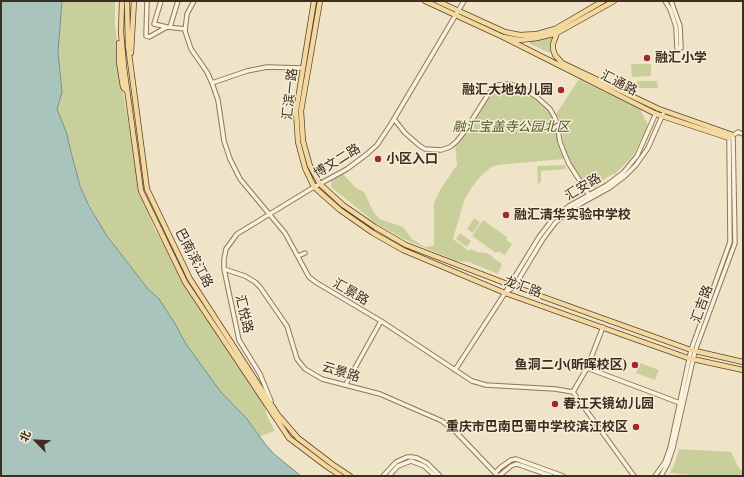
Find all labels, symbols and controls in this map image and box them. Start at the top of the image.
place label: 融汇小学 [655,50,707,66]
marker: 融汇小学 [642,53,652,63]
street label: 汇滨一路 [280,67,300,121]
street label: 汇通路 [598,67,640,99]
place label: 融汇大地幼儿园 [462,82,553,98]
marker: 融汇大地幼儿园 [556,85,566,95]
park label: 融汇宝盖寺公园北区 [453,119,569,135]
street label: 博文二路 [311,141,363,181]
place label: 小区入口 [386,151,438,167]
marker: 小区入口 [373,154,383,164]
street label: 汇安路 [562,170,604,204]
place label: 融汇清华实验中学校 [514,207,631,223]
marker: 融汇清华实验中学校 [501,210,511,220]
street label: 巴南滨江路 [172,226,216,290]
street label: 龙汇路 [502,273,544,301]
street label: 汇景路 [330,275,372,309]
street label: 汇吉路 [688,283,716,325]
street label: 汇悦路 [232,293,256,335]
place label: 鱼洞二小(昕晖校区) [515,357,627,373]
street label: 云景路 [320,359,362,385]
marker: 鱼洞二小(昕晖校区) [630,360,640,370]
place label: 春江天镜幼儿园 [563,396,654,412]
marker: 春江天镜幼儿园 [550,399,560,409]
place label: 重庆市巴南巴蜀中学校滨江校区 [446,419,628,435]
north arrow [16,421,56,461]
marker: 重庆市巴南巴蜀中学校滨江校区 [631,422,641,432]
text: 北 [15,428,34,444]

